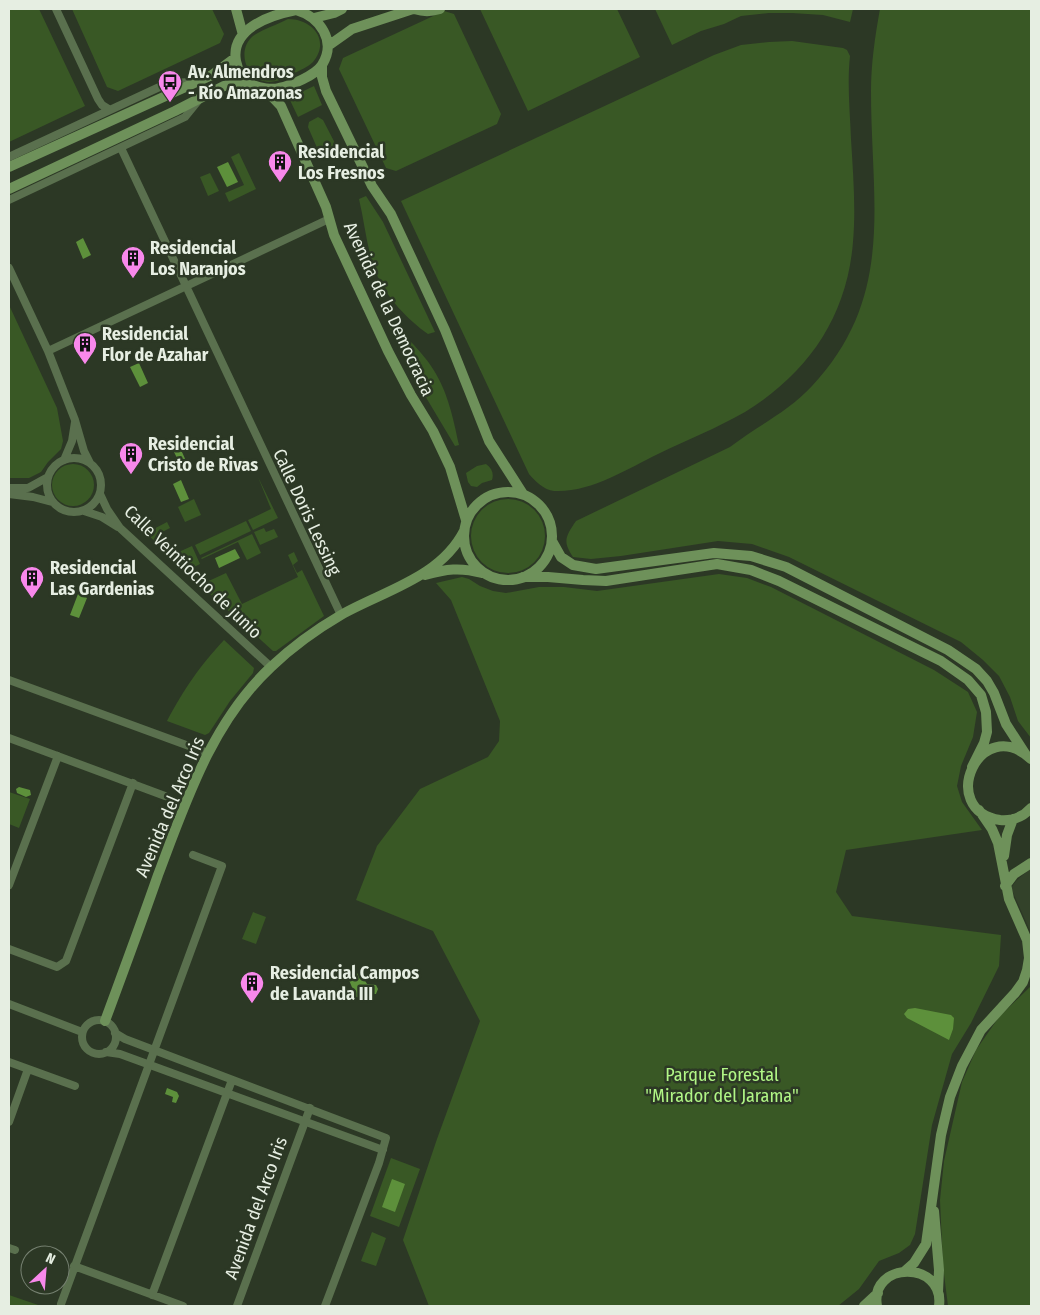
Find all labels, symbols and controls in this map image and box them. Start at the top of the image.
place label: Av. Almendros - Río Amazonas [187,61,302,104]
bus stop icon: Av. Almendros - Río Amazonas [157,69,183,103]
place label: Residencial Los Fresnos [298,141,385,184]
building icon: Residencial Los Fresnos [267,149,293,183]
street label: Avenida de la Democracia [339,218,439,400]
place label: Residencial Los Naranjos [150,237,246,280]
building icon: Residencial Los Naranjos [120,245,146,279]
place label: Residencial Flor de Azahar [102,323,209,366]
building icon: Residencial Flor de Azahar [72,331,98,365]
place label: Residencial Cristo de Rivas [148,433,258,476]
building icon: Residencial Cristo de Rivas [118,441,144,475]
street label: Calle Doris Lessing [268,445,346,579]
street label: Calle Veintiocho de junio [120,501,266,643]
place label: Residencial Las Gardenias [50,557,154,600]
building icon: Residencial Las Gardenias [19,565,45,599]
street label: Avenida del Arco Iris [131,733,210,880]
place label: Residencial Campos de Lavanda III [270,962,419,1005]
building icon: Residencial Campos de Lavanda III [239,970,265,1004]
park label: Parque Forestal "Mirador del Jarama" [645,1064,799,1107]
street label: Avenida del Arco Iris [220,1133,292,1282]
north arrow [20,1245,70,1295]
text: N [43,1249,58,1268]

